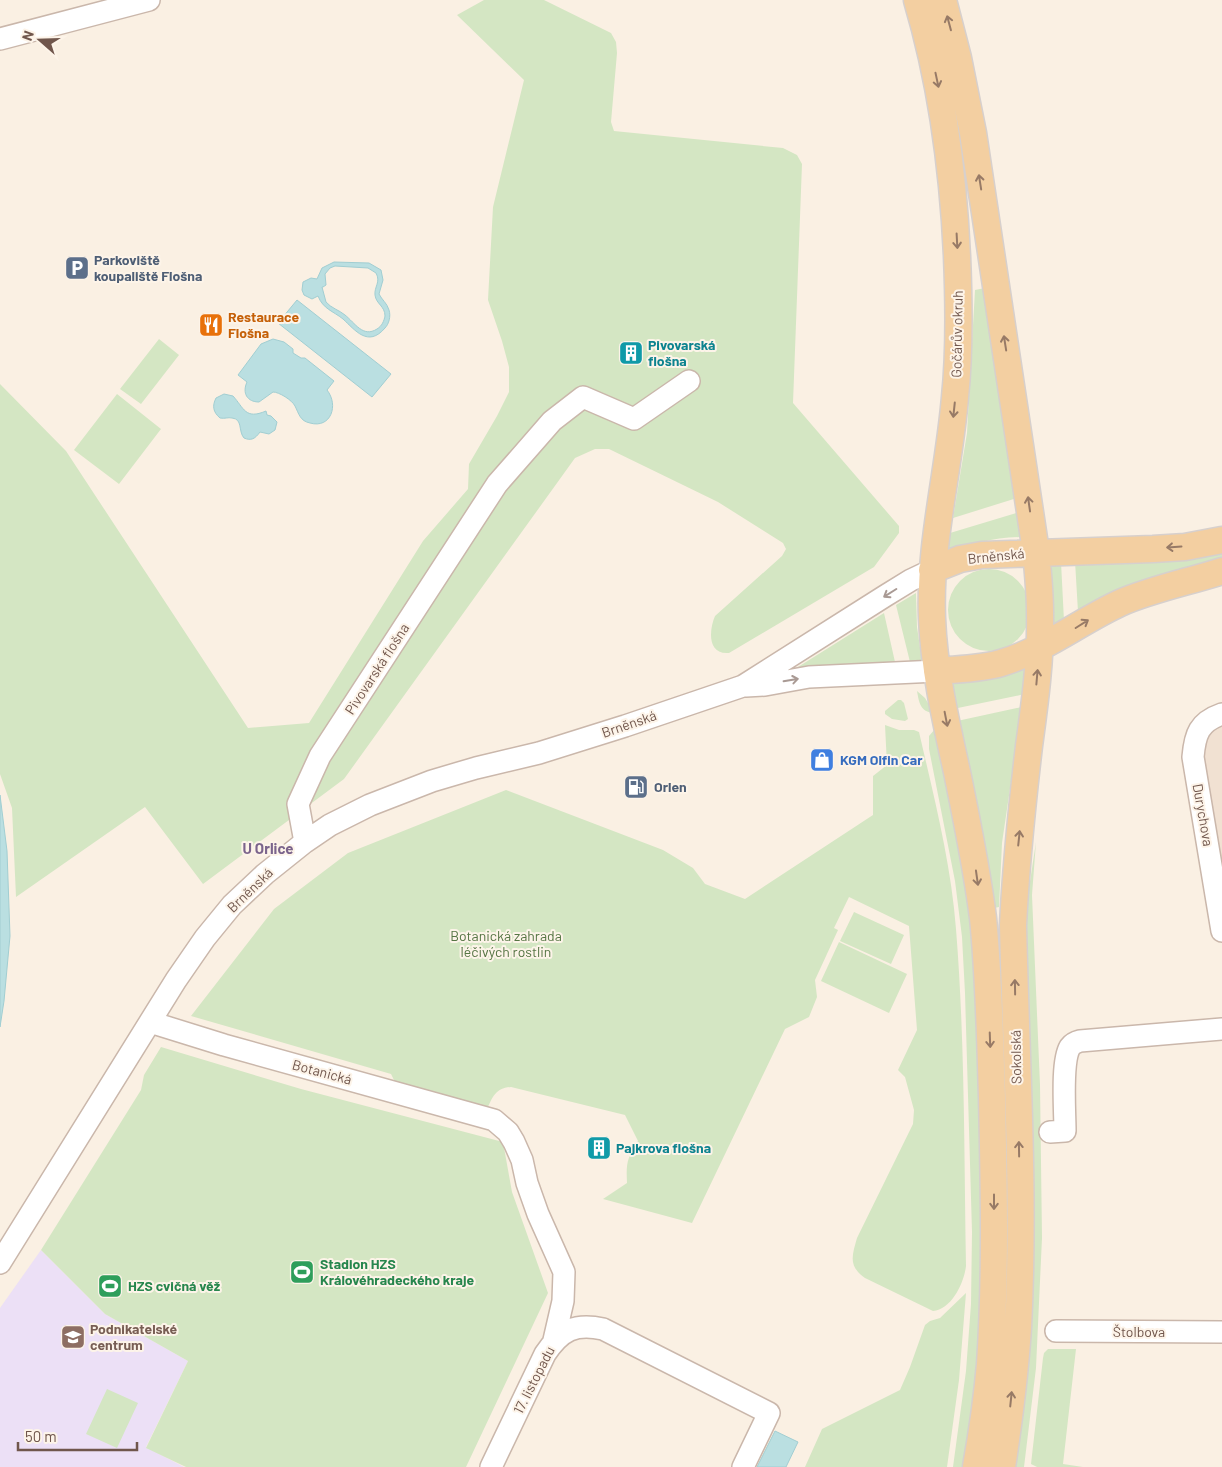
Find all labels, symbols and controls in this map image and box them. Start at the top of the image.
north arrow [15,15,65,65]
one-way arrow [944,16,953,32]
text: N [18,28,37,43]
one-way arrow [933,72,942,88]
one-way arrow [975,175,985,191]
one-way arrow [952,233,961,249]
place label: Parkoviště koupaliště Flošna [94,251,202,284]
parking icon: Parkoviště koupaliště Flošna [64,255,90,281]
street label: Gočárův okruh [947,290,966,378]
place label: Restaurace Flošna [228,308,300,341]
restaurant icon: Restaurace Flošna [198,312,224,338]
one-way arrow [999,335,1009,351]
place label: Pivovarská flošna [648,336,715,369]
building icon: Pivovarská flošna [618,340,644,366]
one-way arrow [949,402,959,418]
one-way arrow [1023,496,1033,512]
one-way arrow [1166,543,1182,552]
street label: Brněnská [967,544,1025,567]
one-way arrow [883,589,897,599]
one-way arrow [1074,619,1088,629]
street label: Pivovarská flošna [341,620,412,717]
one-way arrow [1032,669,1042,685]
one-way arrow [783,674,799,684]
street label: Brněnská [599,706,659,741]
one-way arrow [941,710,951,726]
shop icon: KGM Olfin Car [809,747,835,773]
place label: KGM Olfin Car [840,751,923,768]
fuel station icon: Orlen [623,774,649,800]
place label: Orlen [654,778,687,795]
street label: Durychova [1190,782,1217,848]
one-way arrow [1014,831,1024,847]
district label: U Orlice [242,839,294,857]
street label: Brněnská [223,864,276,916]
one-way arrow [972,870,982,886]
park label: Botanická zahrada léčivých rostlin [450,927,562,960]
one-way arrow [1010,979,1019,995]
street label: Sokolská [1007,1030,1024,1084]
one-way arrow [985,1032,994,1048]
street label: Botanická [290,1055,354,1088]
building icon: Pajkrova flošna [586,1135,612,1161]
place label: Pajkrova flošna [616,1139,711,1156]
one-way arrow [1014,1142,1023,1158]
one-way arrow [989,1194,999,1210]
place label: Stadion HZS Královéhradeckého kraje [320,1255,474,1288]
sports icon: Stadion HZS Královéhradeckého kraje [289,1259,315,1285]
sports icon: HZS cvičná věž [97,1273,123,1299]
place label: HZS cvičná věž [128,1277,221,1294]
place label: Podnikatelské centrum [90,1320,177,1353]
street label: Štolbova [1113,1323,1165,1340]
school or university icon: Podnikatelské centrum [60,1324,86,1350]
street label: 17. listopadu [509,1343,558,1416]
one-way arrow [1006,1391,1016,1407]
scale bar [18,1420,136,1452]
text: 50 m [25,1427,57,1445]

